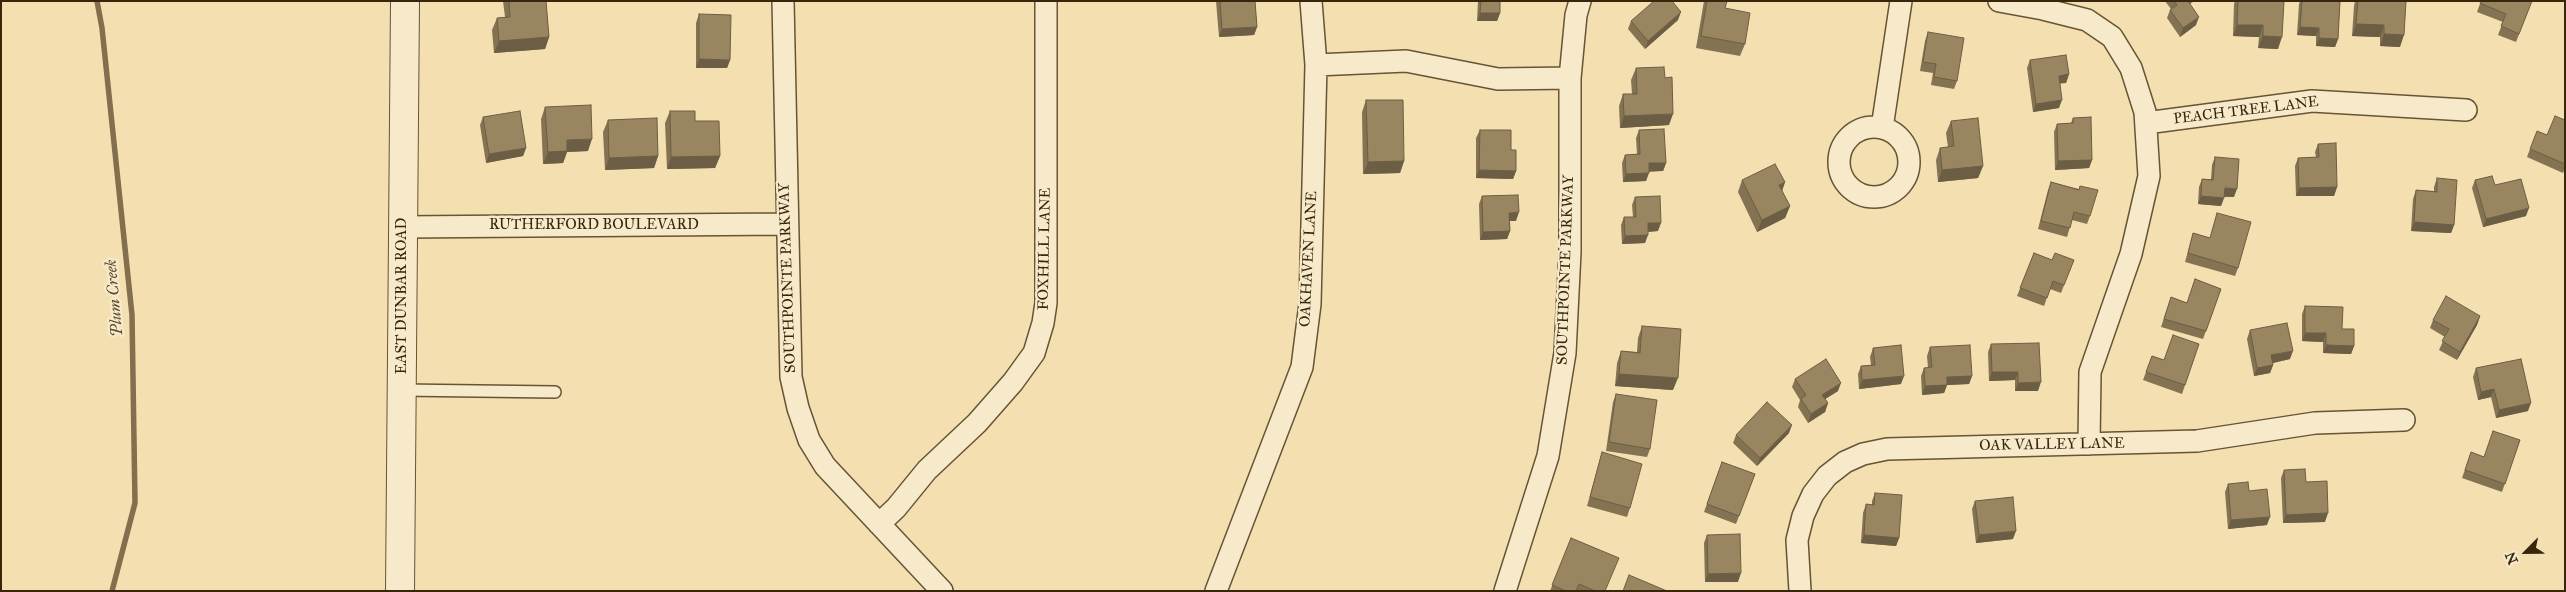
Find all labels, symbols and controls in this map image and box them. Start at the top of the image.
street label: PEACH TREE LANE [2172,93,2320,129]
street label: SOUTHPOINTE PARKWAY [1554,175,1578,365]
street label: SOUTHPOINTE PARKWAY [776,183,800,373]
street label: FOXHILL LANE [1035,188,1055,310]
street label: OAKHAVEN LANE [1296,191,1322,327]
street label: RUTHERFORD BOULEVARD [489,216,699,234]
street label: EAST DUNBAR ROAD [393,218,411,374]
water label: Plum Creek [102,259,128,337]
street label: OAK VALLEY LANE [1979,435,2125,455]
north arrow [2501,527,2551,577]
text: N [2502,549,2522,567]

